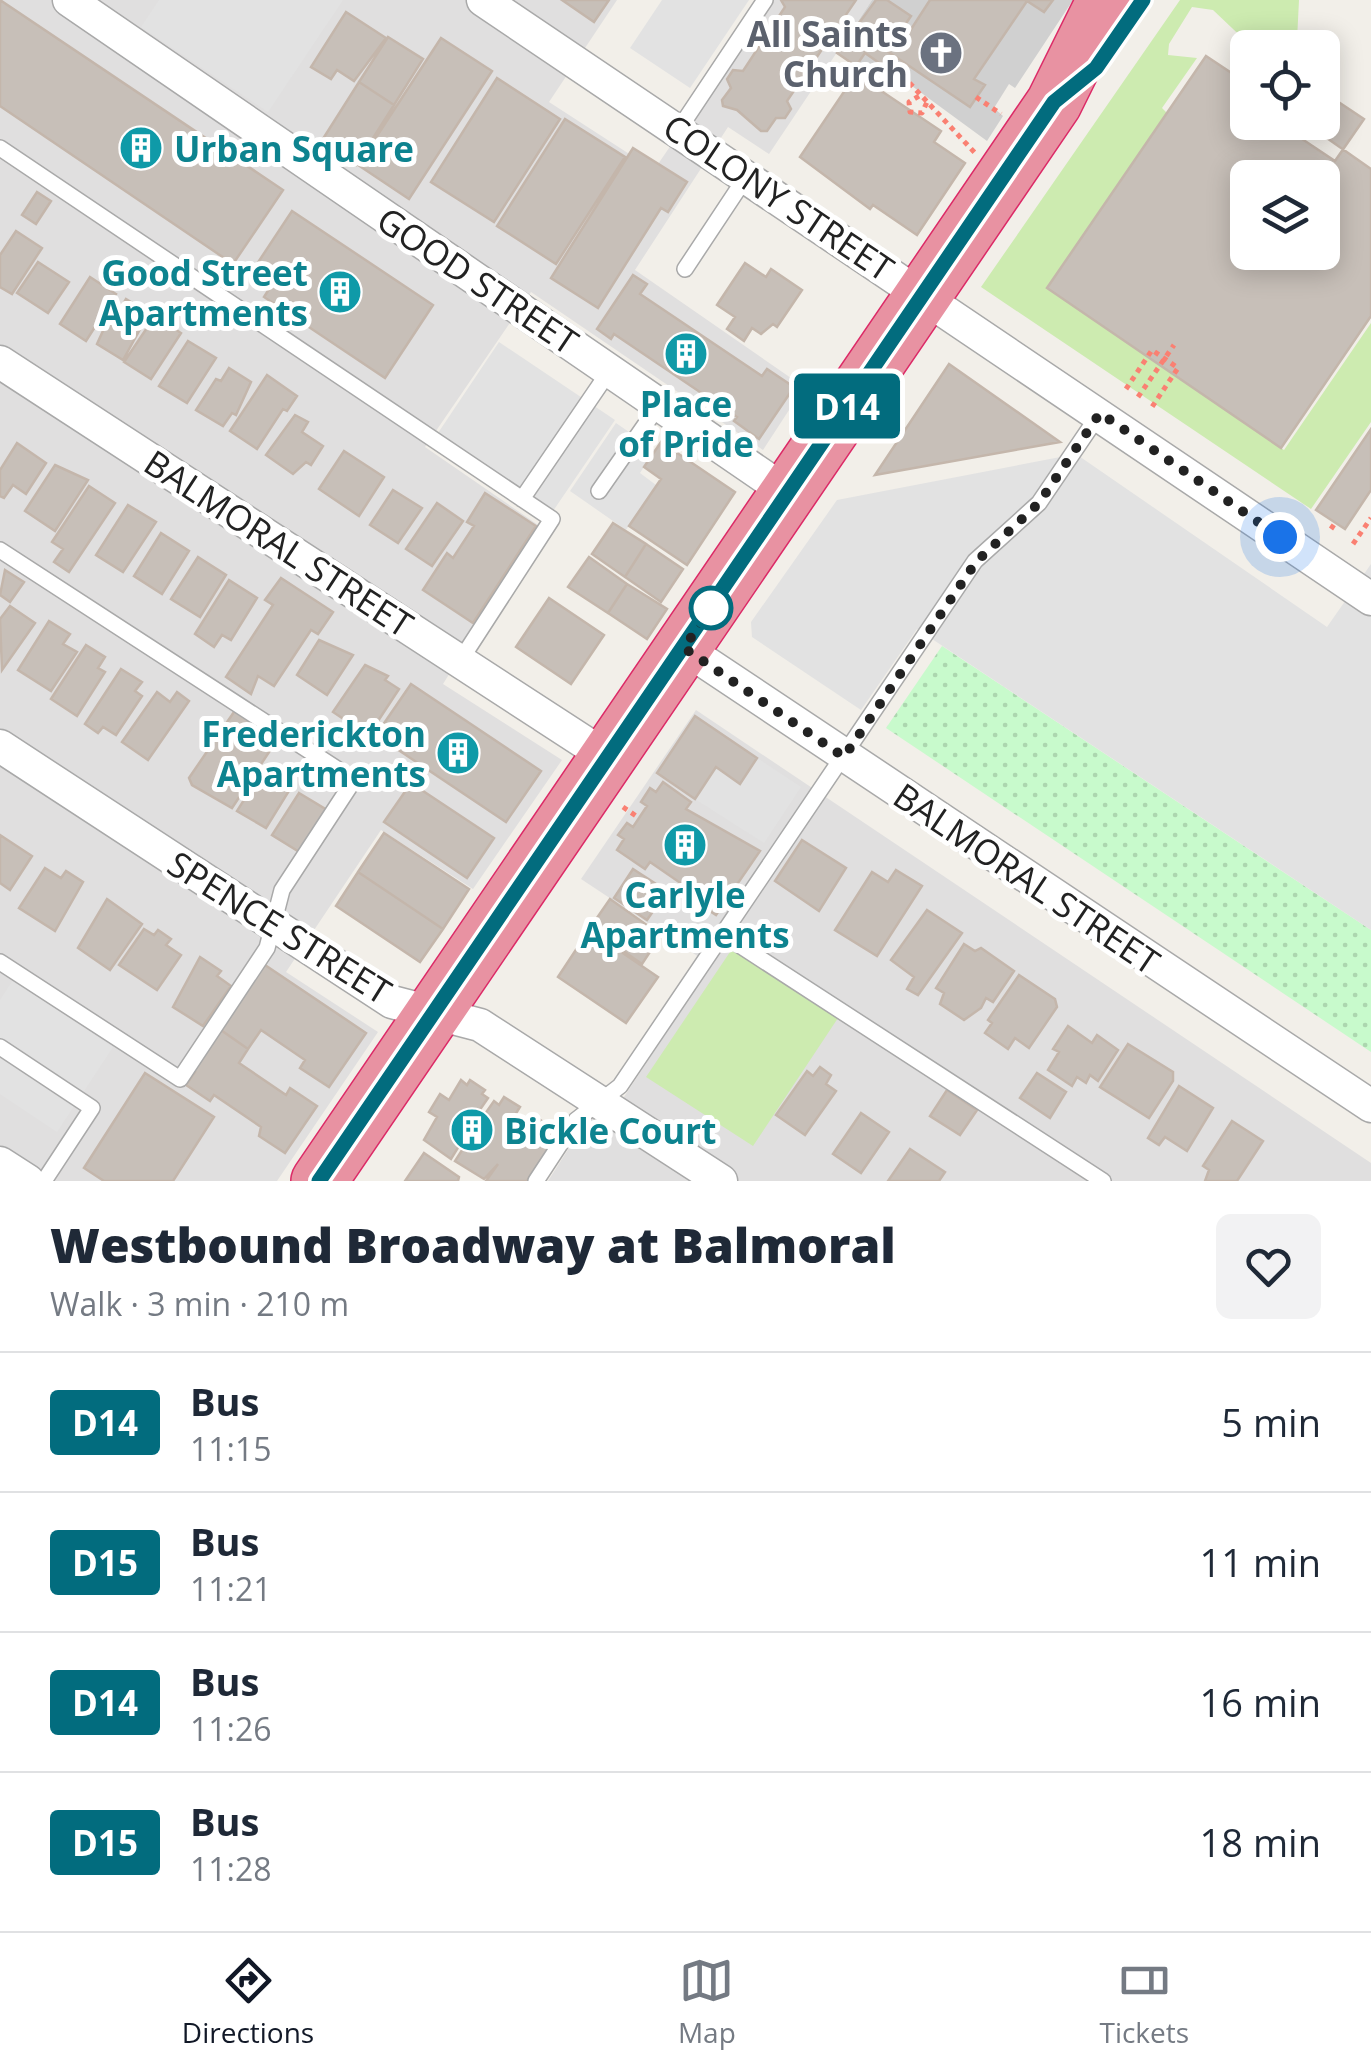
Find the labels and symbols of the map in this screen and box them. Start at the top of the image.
place label: All Saints Church [747,10,908,97]
church icon: All Saints Church [918,30,964,76]
street label: COLONY STREET [655,103,903,291]
building icon: Urban Square [118,125,164,171]
place label: Urban Square [174,125,414,172]
street label: GOOD STREET [368,195,588,365]
place label: Good Street Apartments [99,249,308,336]
building icon: Good Street Apartments [317,269,363,315]
building icon: Place of Pride [663,331,709,377]
line badge: D14 [790,374,904,438]
place label: Place of Pride [618,380,754,467]
street label: BALMORAL STREET [136,439,422,647]
your location [1255,512,1305,562]
unlabelled marker [690,587,732,629]
place label: Frederickton Apartments [201,710,426,797]
building icon: Frederickton Apartments [435,730,481,776]
street label: BALMORAL STREET [885,772,1169,984]
building icon: Carlyle Apartments [662,822,708,868]
street label: SPENCE STREET [159,840,401,1014]
place label: Carlyle Apartments [580,871,790,958]
building icon: Bickle Court [449,1107,495,1153]
place label: Bickle Court [504,1107,716,1154]

